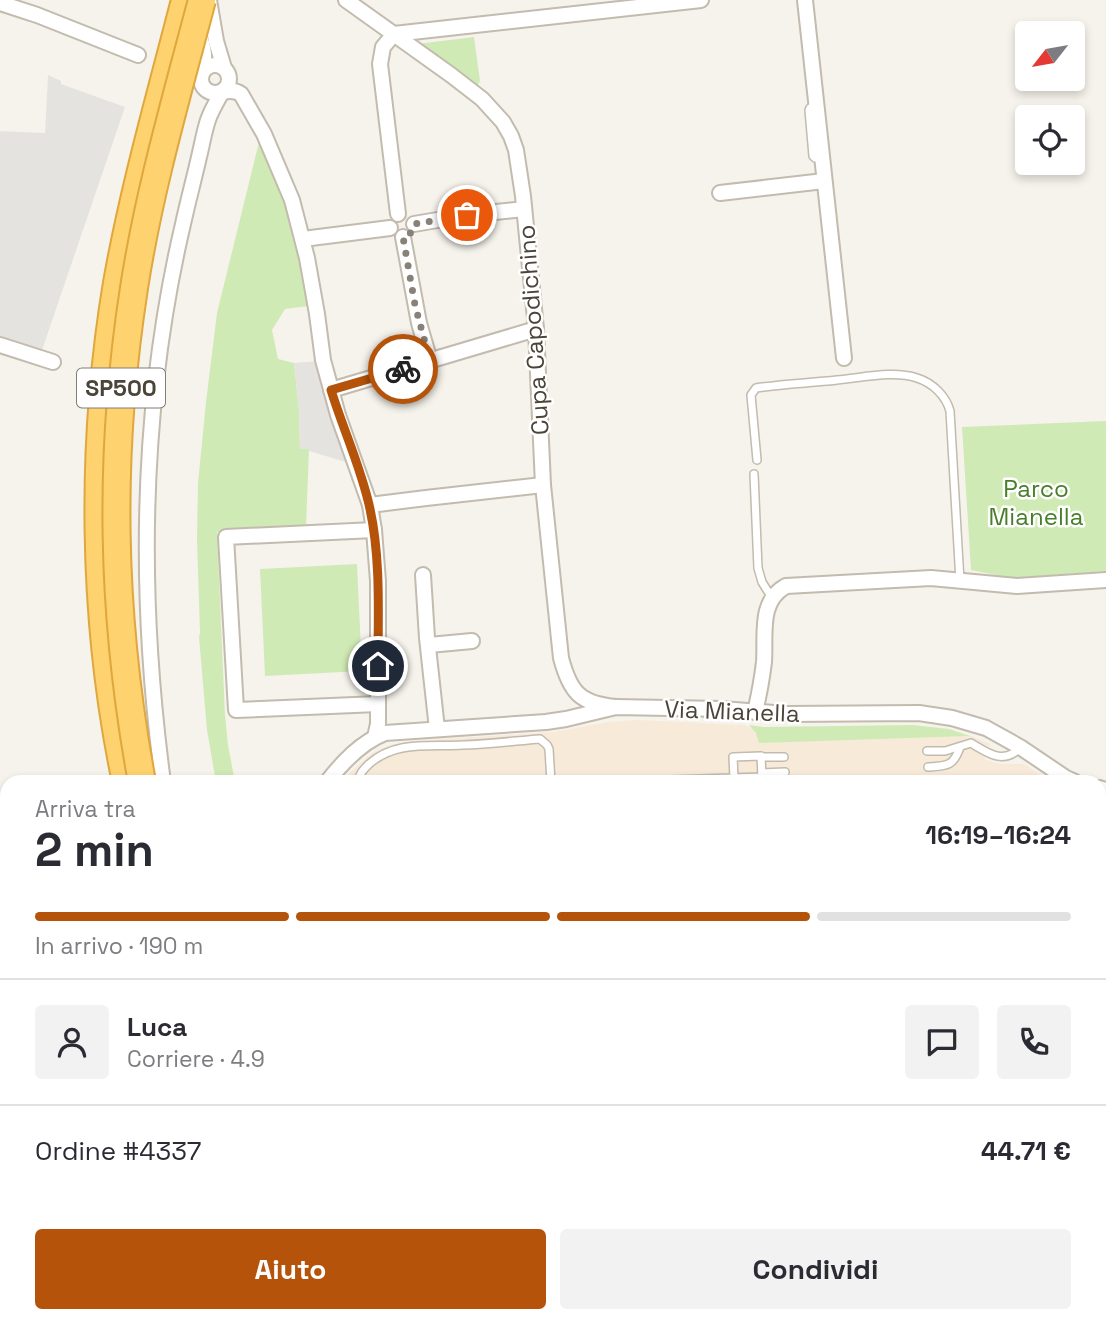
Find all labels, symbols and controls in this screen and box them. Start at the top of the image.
north arrow [1015,21,1085,91]
map controls [1015,21,1085,175]
button: locate [1015,105,1085,175]
pin [437,185,497,245]
icon: bag [448,196,486,234]
street label: Cupa Capodichino [510,224,556,436]
courier [368,334,438,404]
icon: bike [384,350,422,388]
road number: SP500 [77,368,165,408]
park label: Parco Mianella [989,473,1084,532]
pin [348,636,408,696]
icon: home [359,647,397,685]
street label: Via Mianella [664,693,801,729]
text: Arriva tra [35,794,136,824]
text: 16:19–16:24 [925,818,1071,852]
text: 2 min [35,821,154,879]
text: In arrivo · 190 m [35,931,203,961]
button: person [35,1005,109,1079]
button: chat [905,1005,979,1079]
button: phone [997,1005,1071,1079]
text: Luca [127,1010,187,1044]
text: Corriere · 4.9 [127,1044,265,1074]
text: Ordine #4337 [35,1134,202,1168]
text: 44.71 € [981,1134,1071,1168]
button: Aiuto [35,1229,546,1309]
button: Condividi [560,1229,1071,1309]

